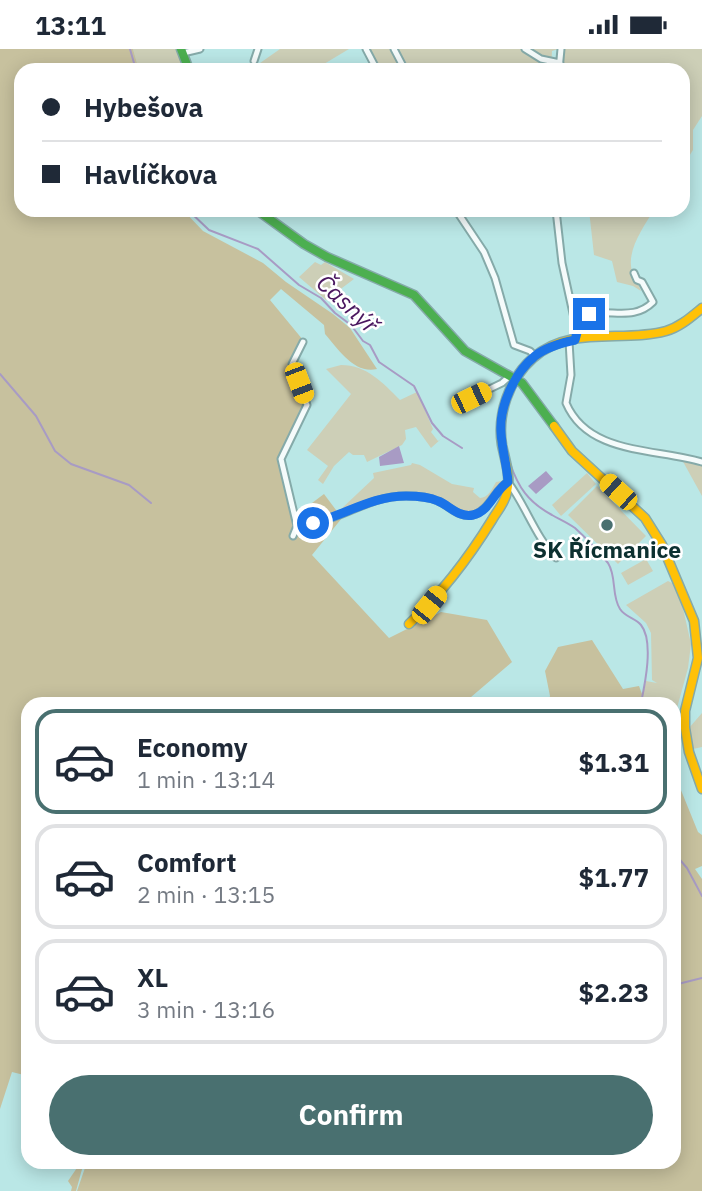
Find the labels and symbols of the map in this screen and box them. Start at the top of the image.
water label: Časnýř [310,267,388,342]
route end [573,298,605,330]
car [282,360,317,406]
car [448,379,495,417]
car [596,470,641,514]
route start [297,507,329,539]
marker: SK Řícmanice [599,517,615,533]
place label: SK Řícmanice [533,534,681,564]
car [408,582,451,628]

